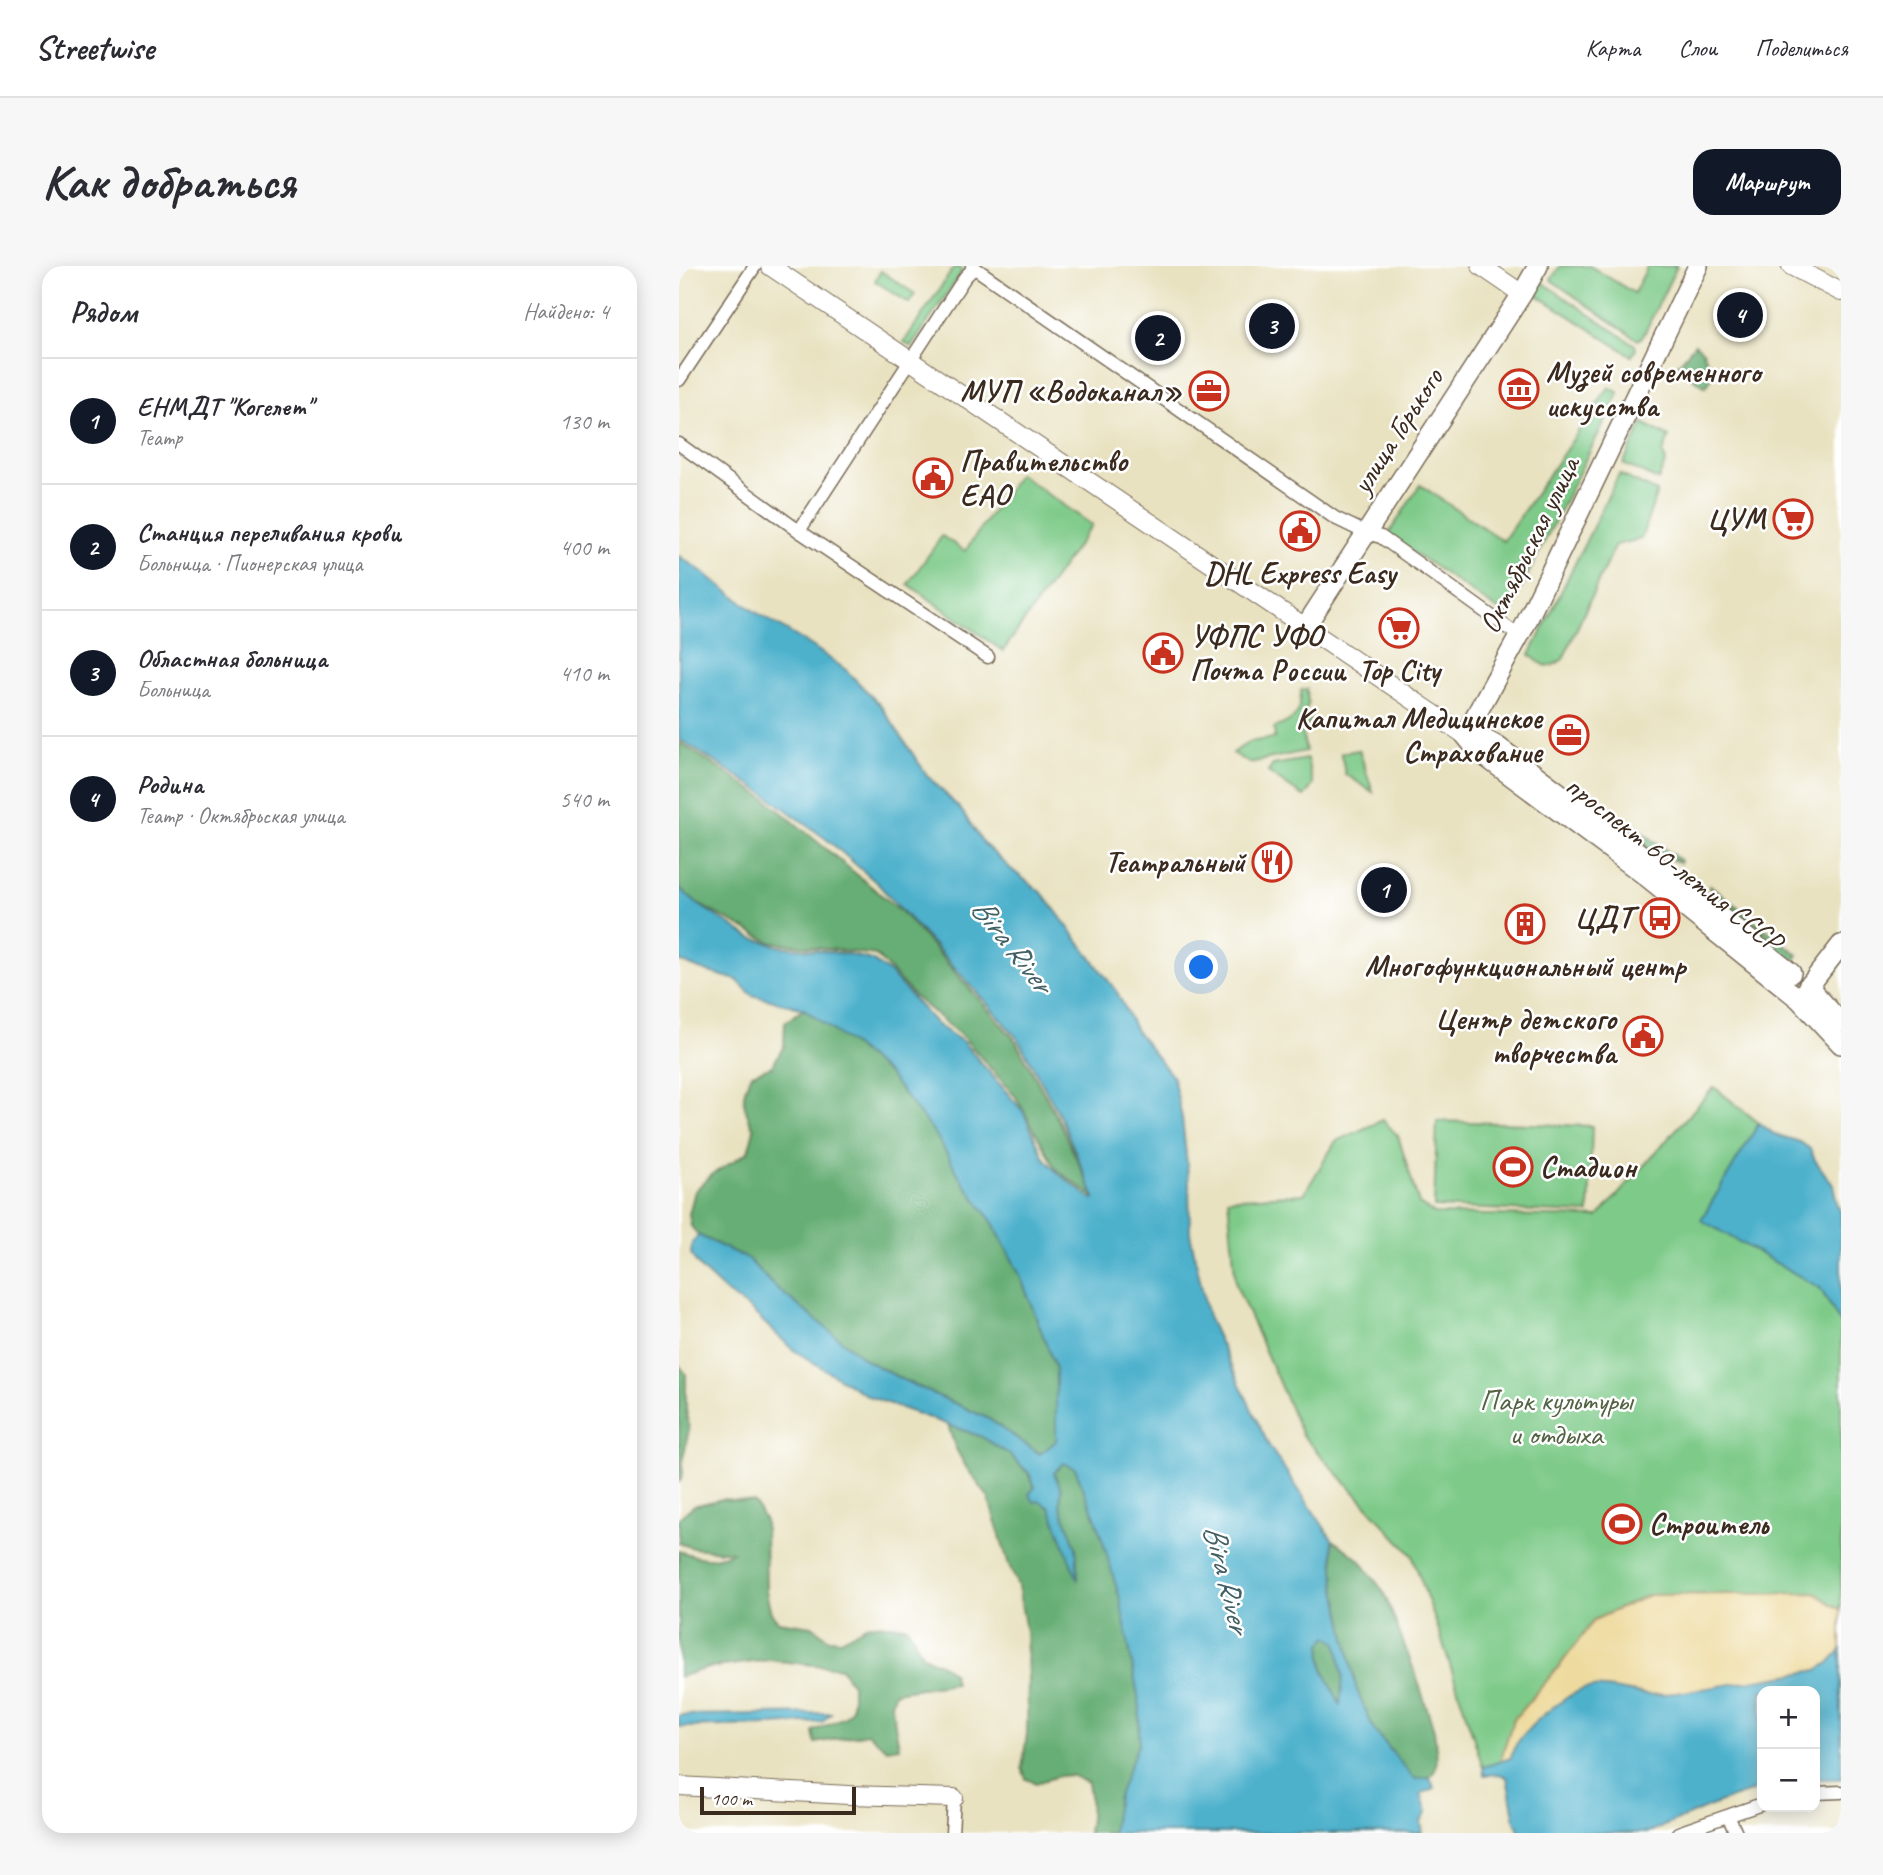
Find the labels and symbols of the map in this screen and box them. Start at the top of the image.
pin: 4 [1717,289,1763,341]
pin: 3 [1249,300,1295,352]
pin: 2 [1135,312,1181,364]
place label: Музей современного искусства [1546,353,1764,426]
street label: улица Горького [1341,360,1452,503]
museum icon: Музей современного искусства [1498,368,1540,410]
office icon: МУП «Водоканал» [1188,370,1230,412]
place label: МУП «Водоканал» [960,372,1183,410]
place label: Правительство ЕАО [960,442,1129,514]
street label: Октябрьская улица [1470,448,1589,639]
public building icon: Правительство ЕАО [912,457,954,499]
supermarket icon: ЦУМ [1772,498,1814,540]
place label: ЦУМ [1707,500,1767,538]
public building icon: DHL Express Easy [1279,510,1321,552]
place label: DHL Express Easy [1205,554,1398,592]
supermarket icon: Top City [1378,607,1420,649]
place label: УФПС УФО Почта России [1190,617,1347,689]
public building icon: УФПС УФО Почта России [1142,632,1184,674]
place label: Top City [1358,651,1442,689]
place label: Капитал Медицинское Страхование [1296,699,1544,771]
office icon: Капитал Медицинское Страхование [1548,714,1590,756]
street label: проспект 60-летия СССР [1558,766,1793,962]
restaurant icon: Театральный [1251,841,1293,883]
place label: Театральный [1105,843,1247,881]
pin: 1 [1361,864,1407,916]
water label: Bira River [962,889,1065,1005]
bus stop icon: ЦДТ [1639,897,1681,939]
place label: ЦДТ [1574,899,1640,937]
building icon: Многофункциональный центр [1504,903,1546,945]
place label: Многофункциональный центр [1365,947,1688,985]
your location [1184,950,1218,984]
place label: Центр детского творчества [1435,1000,1619,1072]
public building icon: Центр детского творчества [1622,1015,1664,1057]
sports icon: Стадион [1492,1146,1534,1188]
place label: Стадион [1540,1148,1639,1186]
park label: Парк культуры и отдыха [1480,1381,1635,1453]
sports icon: Строитель [1601,1503,1643,1545]
place label: Строитель [1649,1505,1770,1543]
water label: Bira River [1194,1520,1261,1641]
scale bar [700,1784,856,1816]

